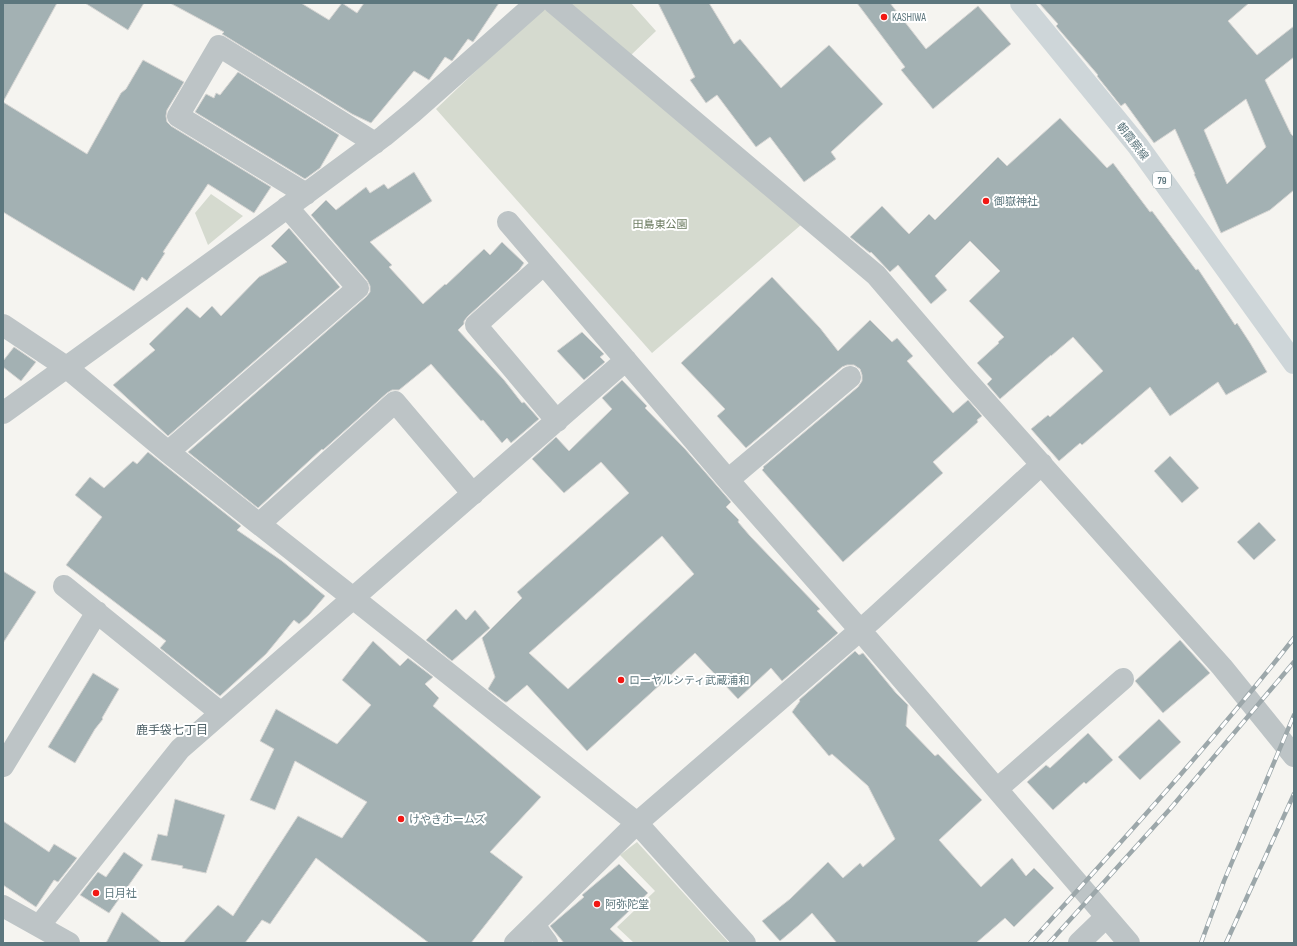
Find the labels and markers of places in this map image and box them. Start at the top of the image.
place label: KASHIWA [892,11,926,24]
marker: KASHIWA [879,12,889,22]
place label: 御嶽神社 [993,195,1038,208]
marker: 御嶽神社 [981,196,991,206]
place label: ローヤルシティ武蔵浦和 [629,674,749,687]
marker: ローヤルシティ武蔵浦和 [616,675,626,685]
place label: けやきホームズ [409,813,486,826]
marker: けやきホームズ [396,814,406,824]
place label: 日月社 [104,887,137,900]
marker: 日月社 [91,888,101,898]
place label: 阿弥陀堂 [605,898,649,911]
marker: 阿弥陀堂 [592,899,602,909]

